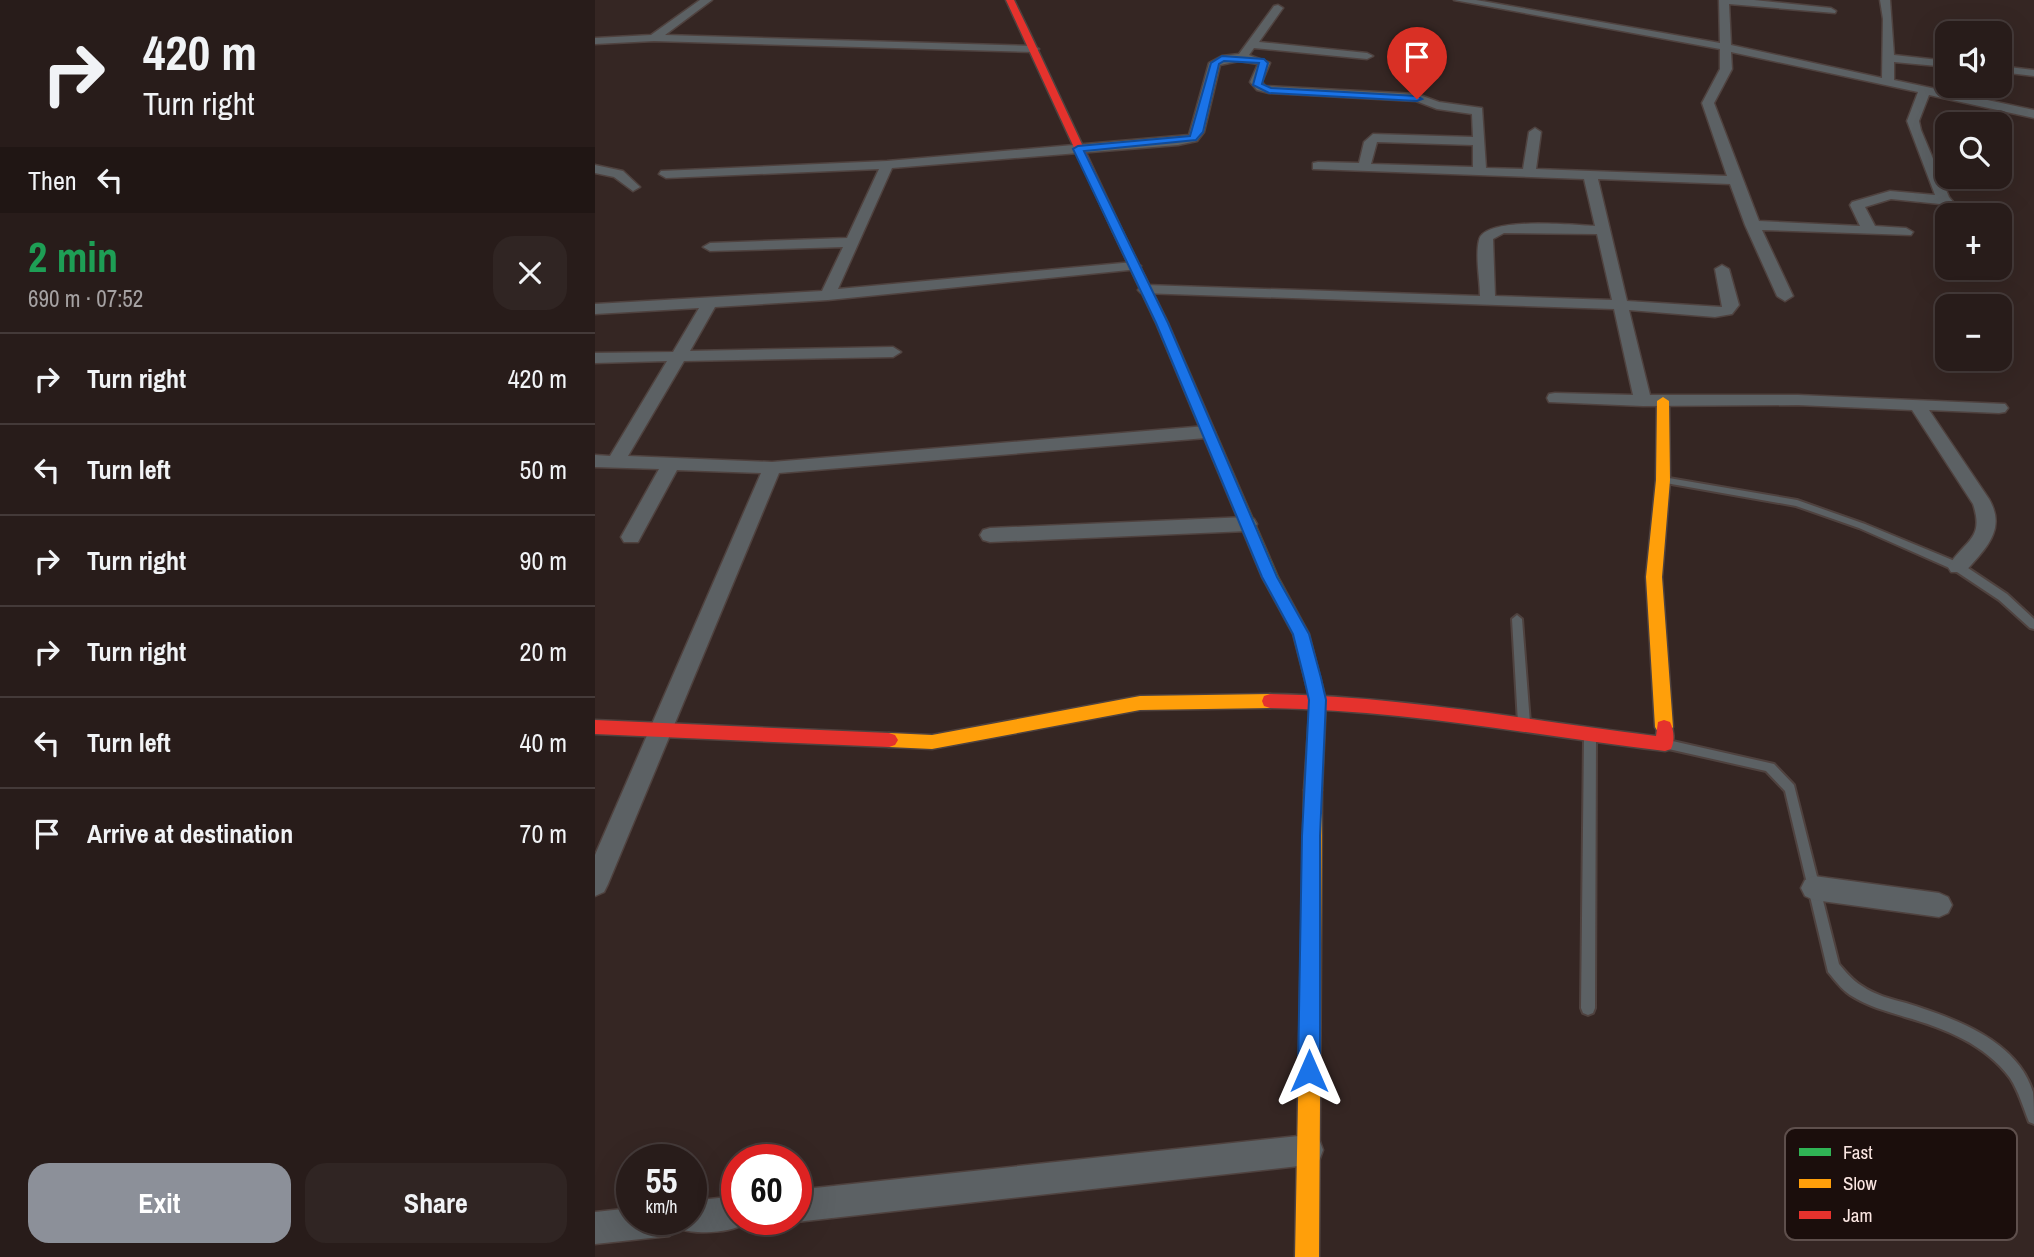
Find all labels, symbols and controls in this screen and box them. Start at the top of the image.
text: 420 m [143,19,257,85]
map controls [1935,21,2012,371]
button: sound [1935,21,2012,98]
pin [1387,27,1447,99]
icon: right [28,28,119,119]
icon: arrive [1398,38,1436,76]
text: Turn right [143,82,255,125]
button: search [1935,112,2012,189]
icon: left [91,161,129,199]
text: Then [28,163,77,198]
button: + [1935,203,2012,280]
text: 2 min [28,229,118,285]
button: close [493,236,567,310]
text: 690 m · 07:52 [28,283,143,314]
button: − [1935,294,2012,371]
icon: right [28,360,66,398]
text: Turn right [87,361,186,396]
text: 420 m [508,361,567,396]
icon: left [28,451,66,489]
text: Turn left [87,452,171,487]
text: 50 m [520,452,567,487]
icon: right [28,542,66,580]
text: Turn right [87,543,186,578]
text: 90 m [520,543,567,578]
icon: right [28,633,66,671]
text: Turn right [87,634,186,669]
text: 20 m [520,634,567,669]
icon: left [28,724,66,762]
text: Turn left [87,725,171,760]
text: 40 m [520,725,567,760]
icon: arrive [28,815,66,853]
text: Arrive at destination [87,816,293,851]
text: 70 m [520,816,567,851]
position arrow [1272,1034,1346,1108]
legend [1785,1128,2017,1240]
text: Fast [1843,1139,1873,1165]
speed limit sign: 60 [721,1144,812,1235]
text: 55 [646,1157,677,1204]
button: Exit [28,1163,291,1243]
button: Share [305,1163,567,1243]
text: Slow [1843,1170,1878,1196]
text: km/h [646,1194,678,1219]
text: Jam [1843,1202,1872,1228]

